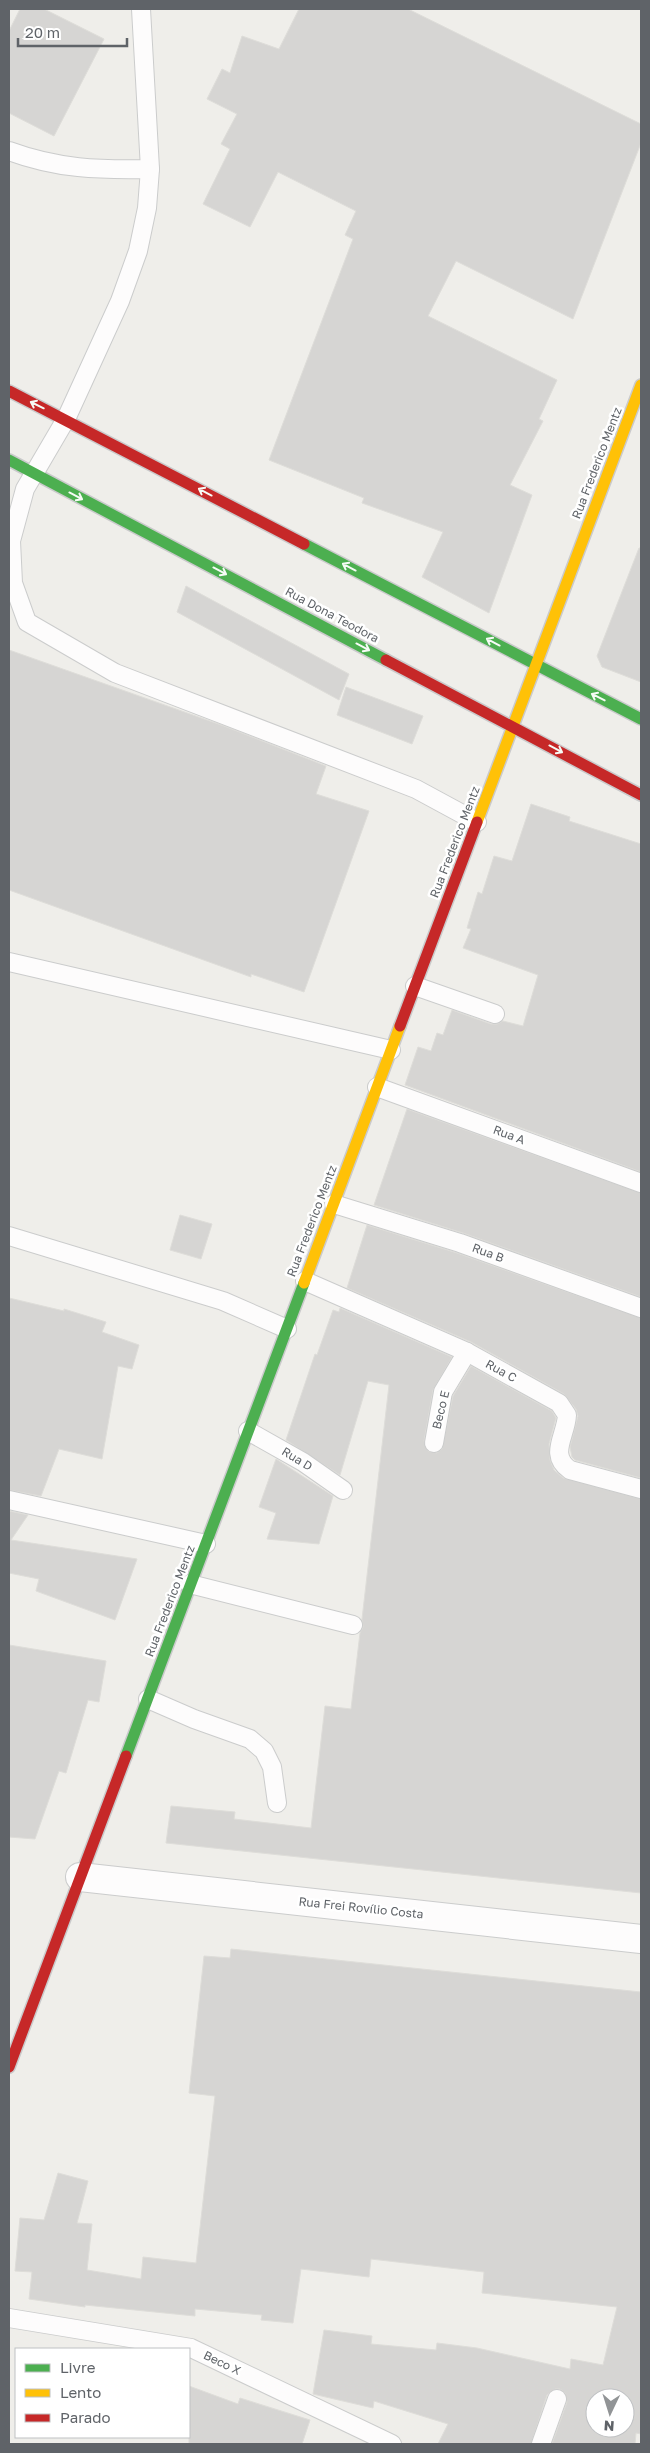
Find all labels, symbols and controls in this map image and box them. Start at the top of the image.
scale bar [18,15,126,47]
text: 20 m [25,23,60,41]
one-way arrow [30,400,45,409]
street label: Rua Frederico Mentz [568,405,625,521]
one-way arrow [198,487,213,496]
one-way arrow [68,491,83,501]
one-way arrow [342,562,357,571]
one-way arrow [212,566,227,576]
street label: Rua Dona Teodora [283,583,382,646]
one-way arrow [486,637,501,646]
one-way arrow [356,642,371,652]
one-way arrow [591,692,606,701]
one-way arrow [549,744,564,754]
street label: Rua Frederico Mentz [426,784,483,900]
street label: Rua A [491,1122,527,1147]
street label: Rua Frederico Mentz [283,1163,340,1279]
street label: Rua B [470,1240,506,1265]
street label: Rua C [483,1356,519,1385]
street label: Beco E [429,1389,453,1431]
street label: Rua D [279,1444,315,1474]
street label: Rua Frederico Mentz [141,1543,198,1659]
street label: Rua Frei Rovílio Costa [298,1893,424,1922]
street label: Beco X [201,2347,243,2378]
legend [15,2348,190,2438]
text: Livre [60,2358,96,2376]
text: Lento [60,2383,101,2401]
north arrow [585,2388,635,2438]
text: Parado [60,2408,111,2426]
text: N [603,2418,615,2435]

